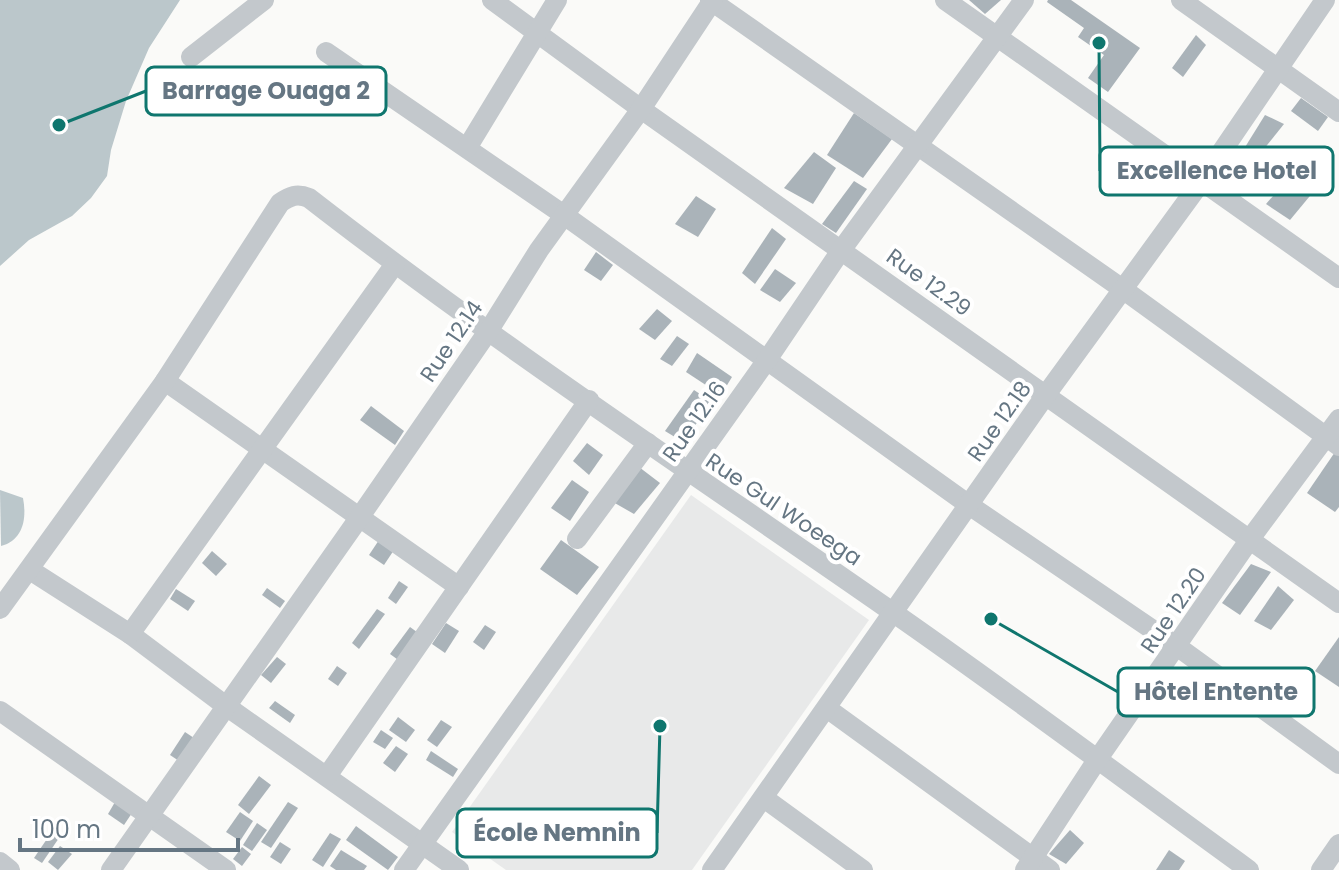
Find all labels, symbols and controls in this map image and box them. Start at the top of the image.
callout: Barrage Ouaga 2 [146,67,386,115]
text: Barrage Ouaga 2 [162,74,370,107]
callout: Excellence Hotel [1100,147,1333,195]
text: Excellence Hotel [1117,154,1317,187]
street label: Rue 12.29 [880,241,977,324]
street label: Rue 12.14 [413,294,490,388]
street label: Rue 12.16 [655,375,734,468]
street label: Rue 12.18 [960,375,1039,468]
street label: Rue Gul Woeega [700,446,868,573]
street label: Rue 12.20 [1133,561,1214,659]
callout: Hôtel Entente [1118,668,1314,716]
text: Hôtel Entente [1134,675,1298,708]
scale bar [20,802,238,852]
callout: École Nemnin [457,809,657,857]
text: 100 m [32,813,101,846]
text: École Nemnin [473,816,641,849]

